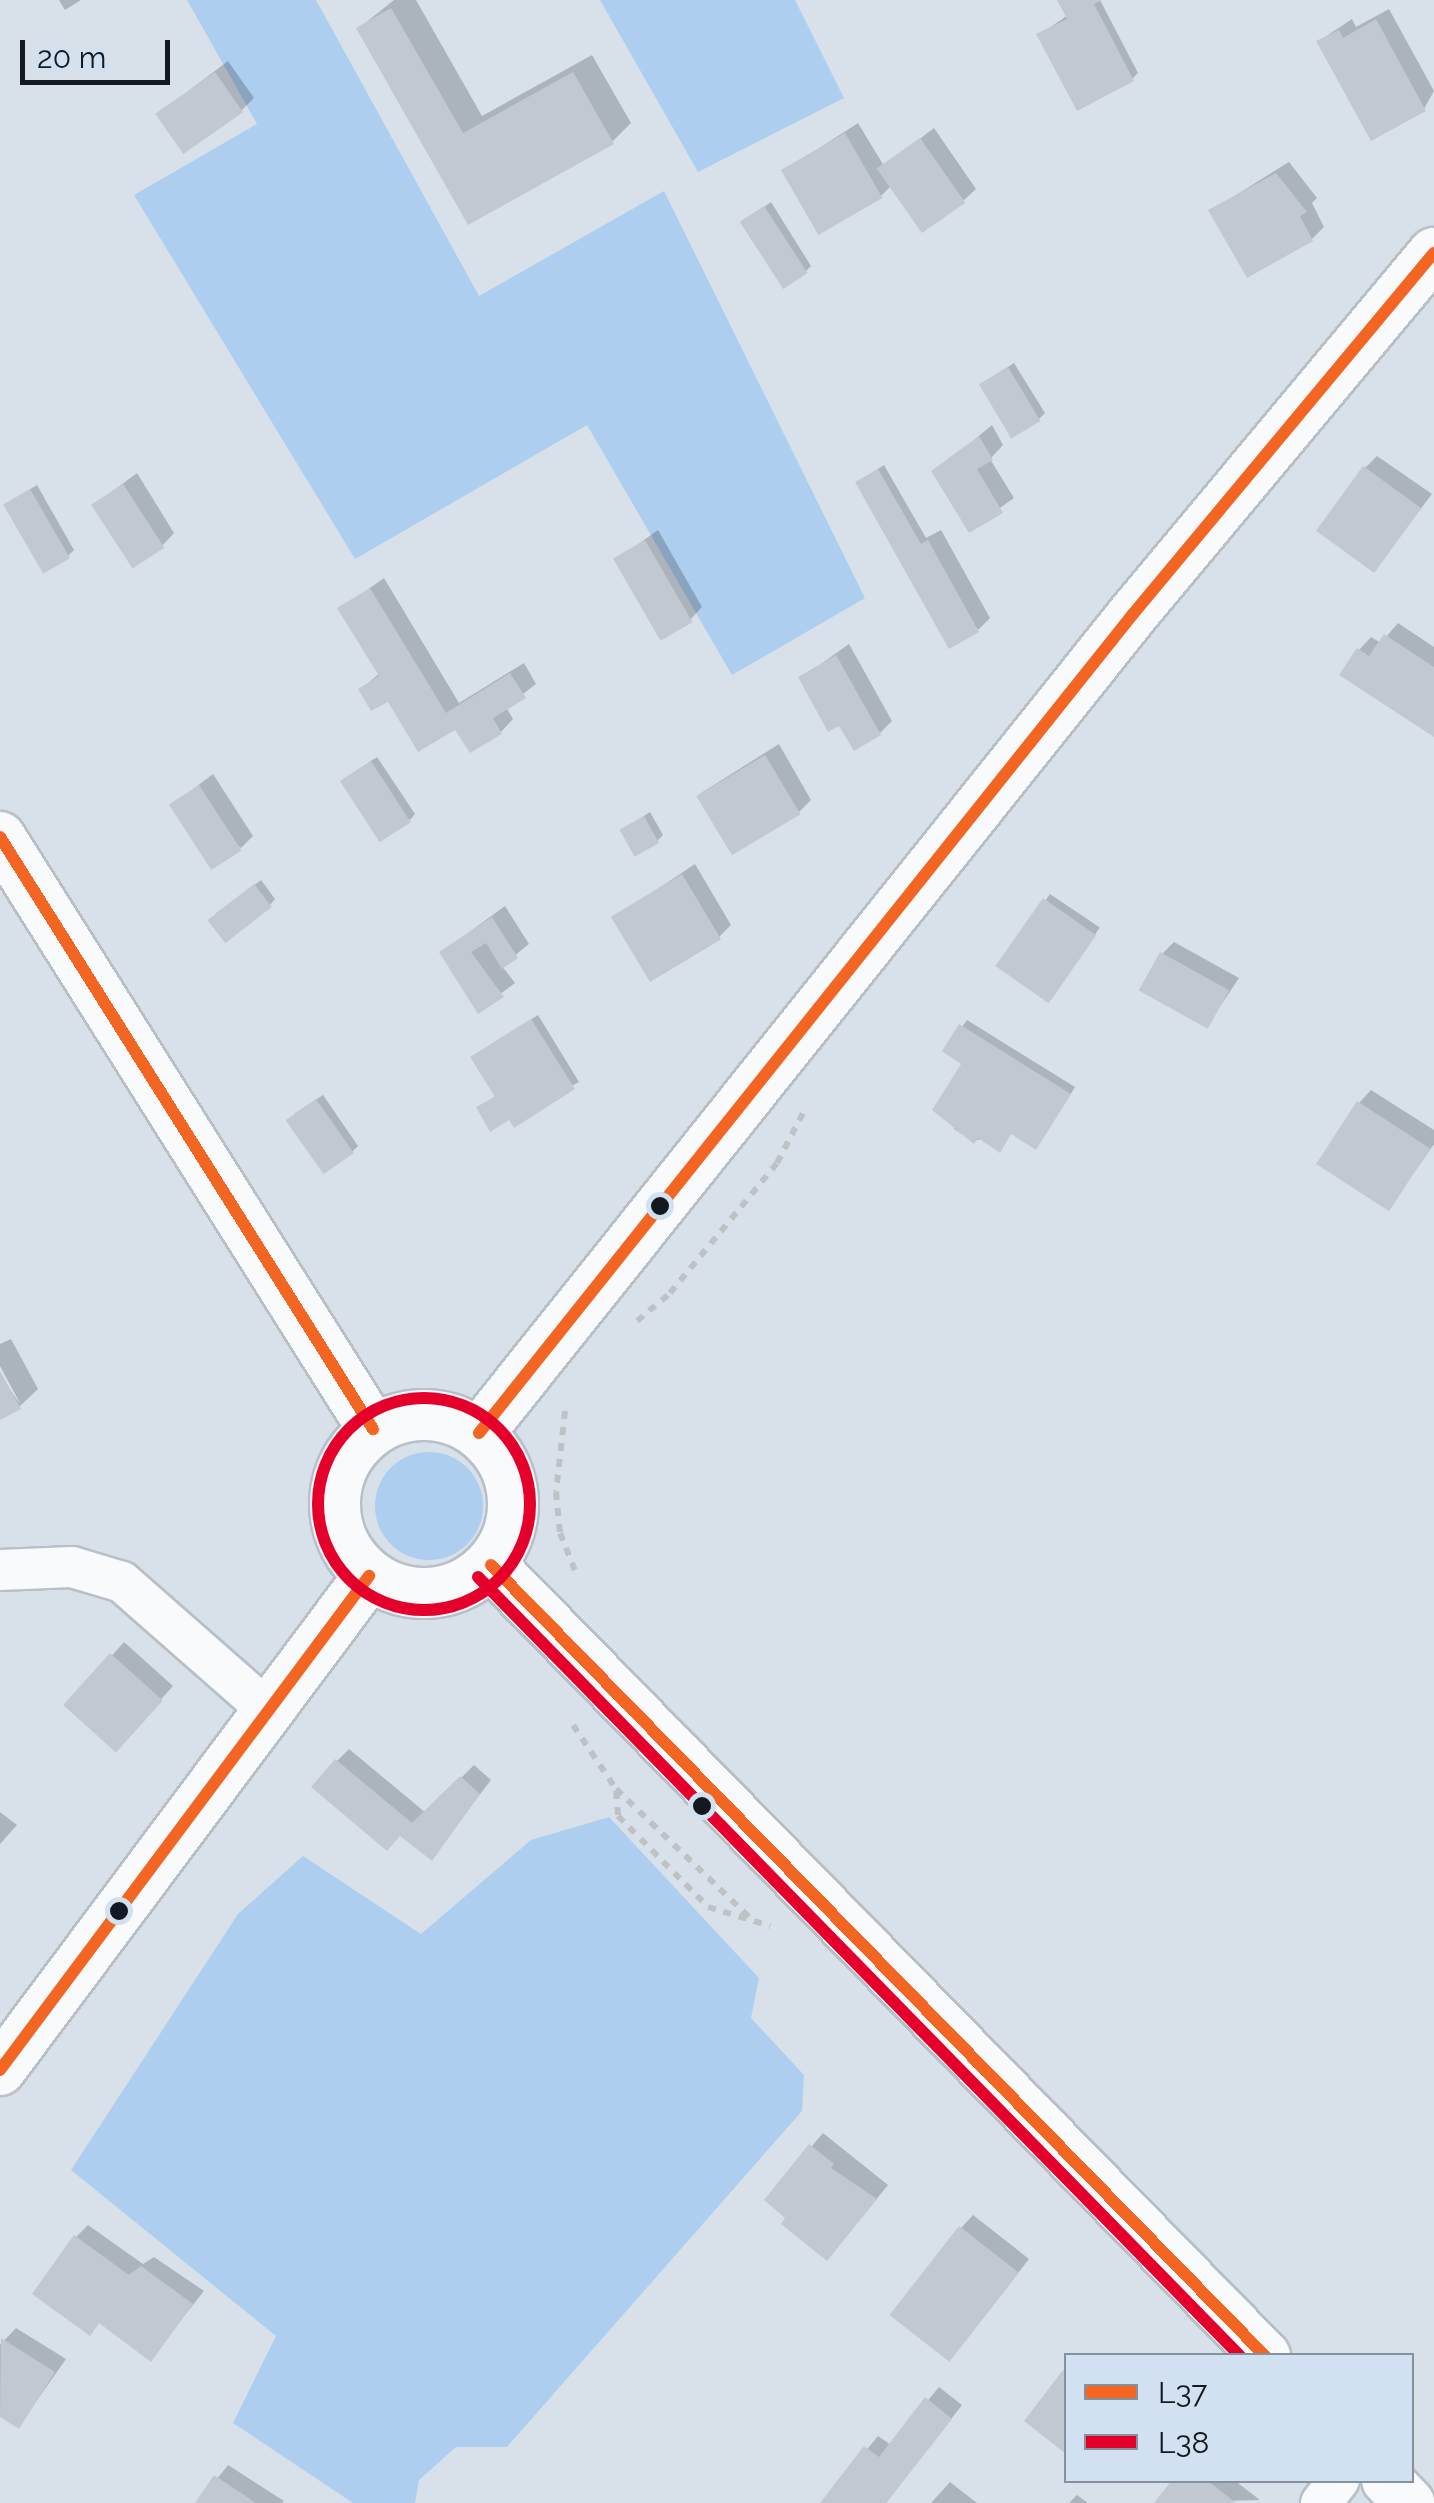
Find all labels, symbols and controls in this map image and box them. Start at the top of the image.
scale bar [25,20,175,82]
text: 20 m [37,40,106,75]
unlabelled marker [650,1196,670,1216]
unlabelled marker [692,1796,712,1816]
unlabelled marker [109,1901,129,1921]
legend [1064,2353,1414,2483]
text: L37 [1158,2375,1207,2410]
text: L38 [1158,2425,1209,2460]

